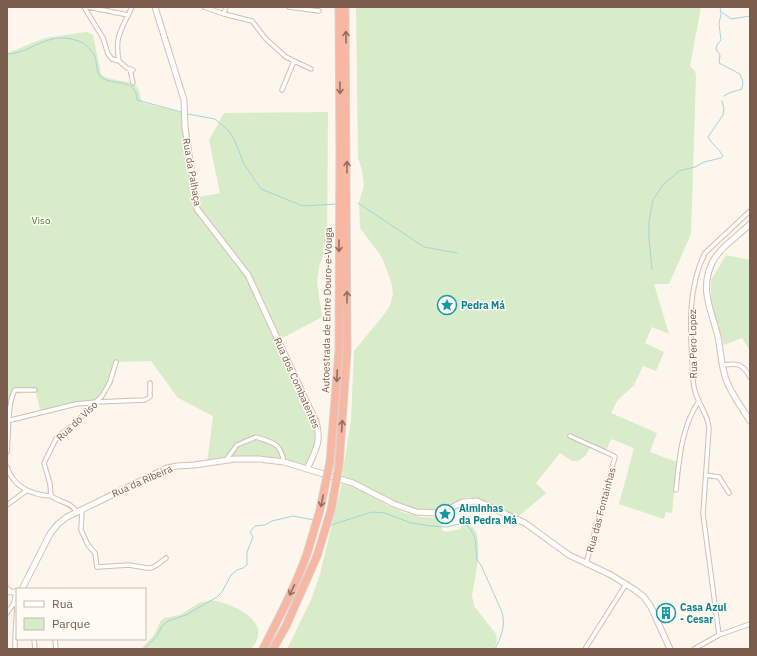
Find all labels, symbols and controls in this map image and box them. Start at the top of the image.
one-way arrow [342,31,350,44]
one-way arrow [336,81,344,94]
street label: Rua da Palhaça [180,137,204,208]
one-way arrow [343,161,351,174]
park label: Viso [31,214,51,227]
street label: Autoestrada de Entre Douro-e-Vouga [319,226,335,393]
one-way arrow [335,239,343,252]
one-way arrow [343,291,351,304]
place icon: Pedra Má [436,294,458,316]
place label: Pedra Má [461,299,505,312]
street label: Rua Pero Lopez [686,309,700,379]
street label: Rua dos Combatentes [271,335,323,431]
one-way arrow [334,369,341,382]
street label: Rua do Viso [54,398,101,444]
one-way arrow [338,420,345,433]
street label: Rua da Ribeira [110,462,175,500]
street label: Rua das Fontainhas [583,466,619,554]
one-way arrow [318,494,326,507]
place label: Alminhas da Pedra Má [459,502,517,527]
place icon: Alminhas da Pedra Má [434,503,456,525]
one-way arrow [288,584,295,596]
legend [16,588,146,640]
text: Rua [52,596,73,611]
place label: Casa Azul - Cesar [680,601,726,626]
building icon: Casa Azul - Cesar [655,602,677,624]
text: Parque [52,616,91,631]

